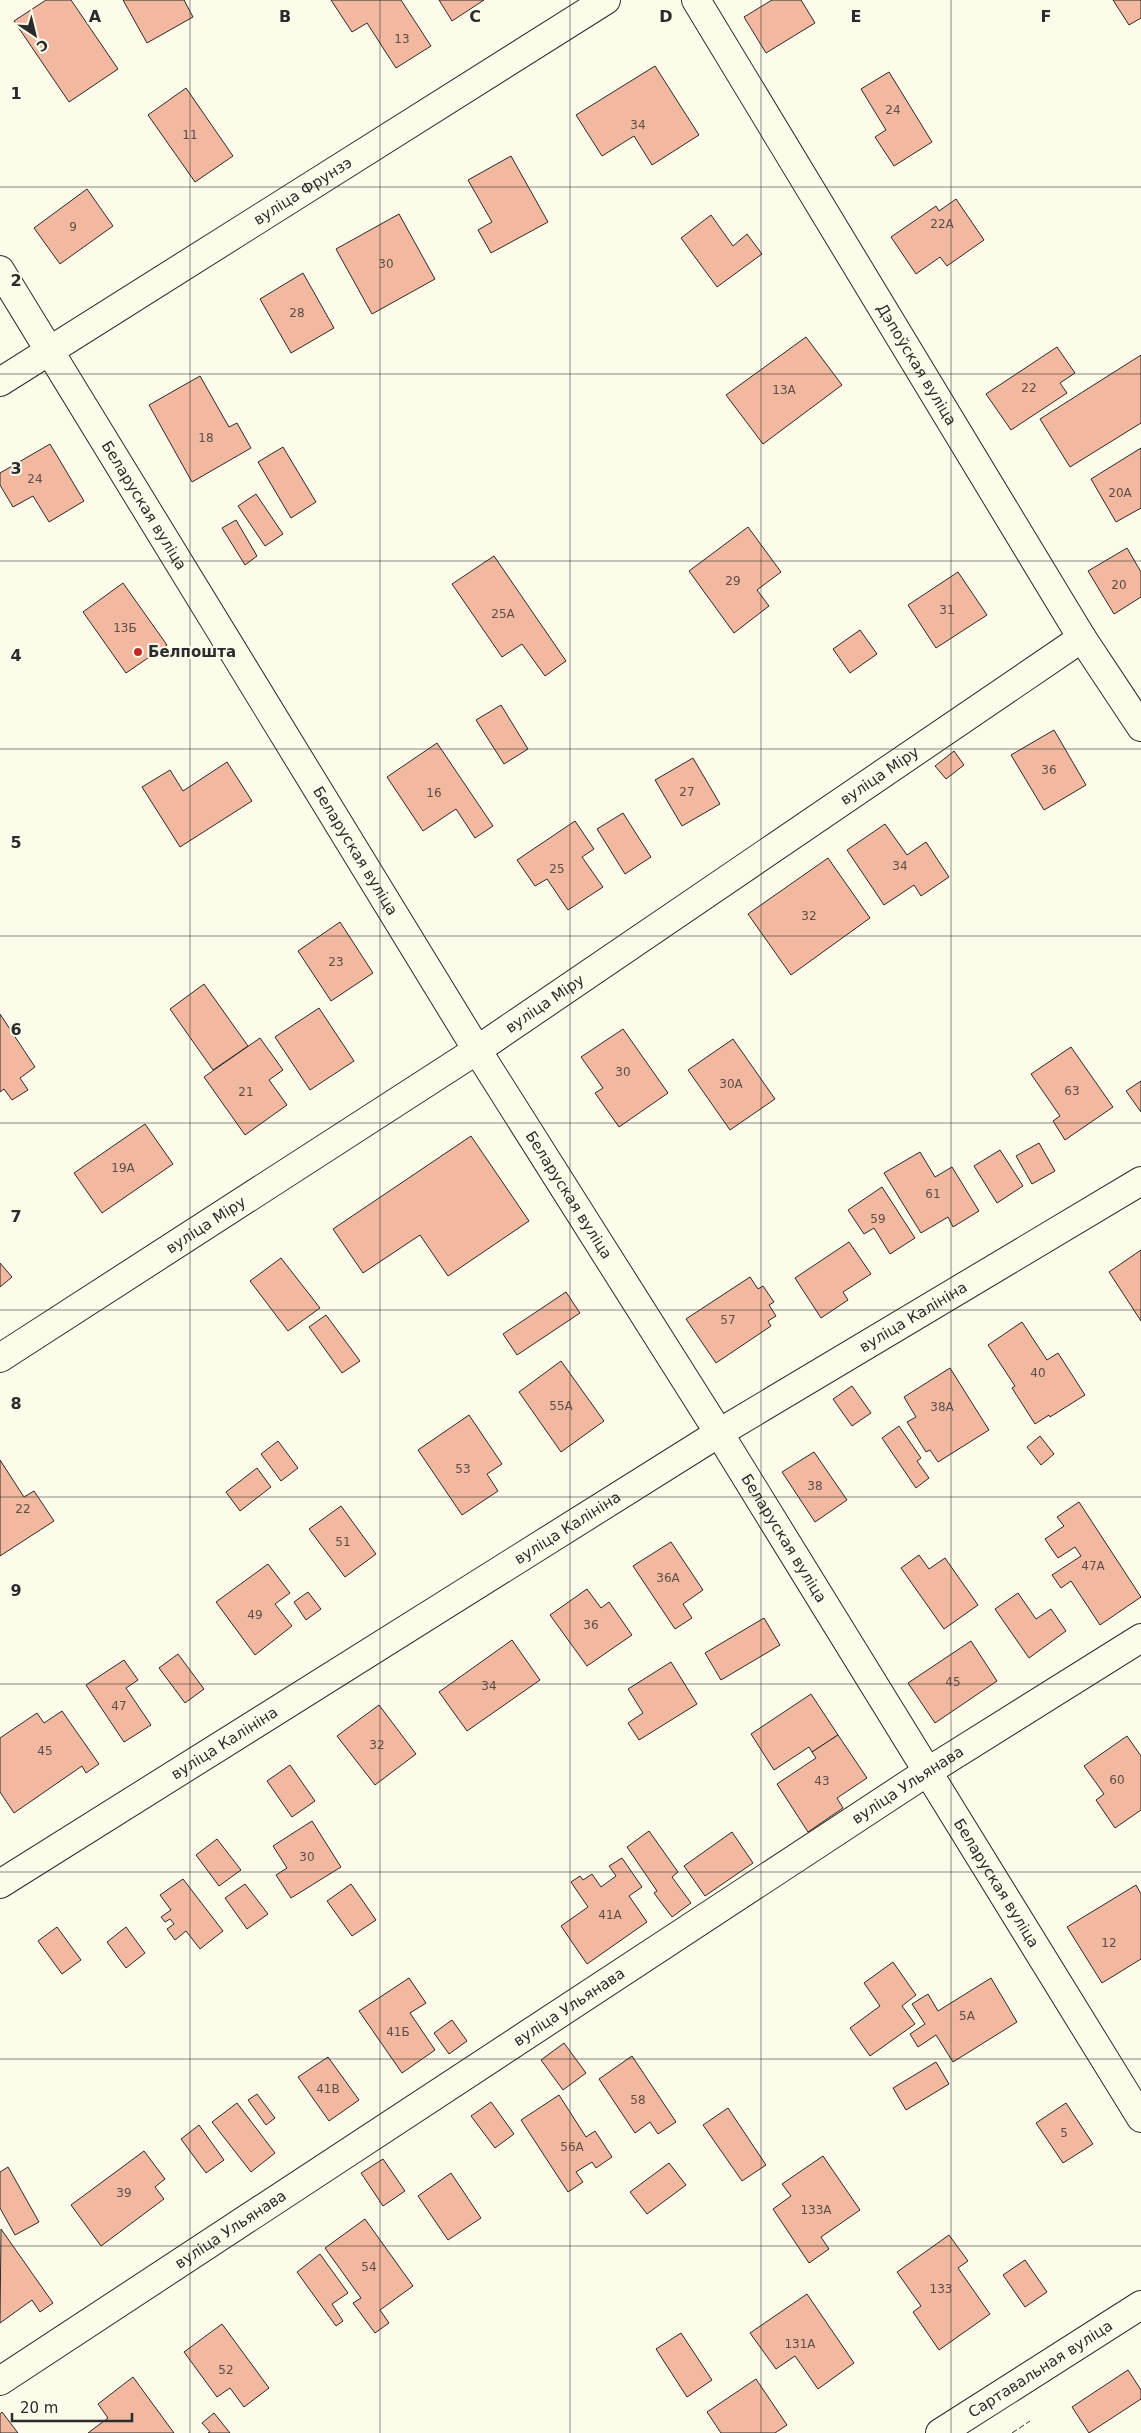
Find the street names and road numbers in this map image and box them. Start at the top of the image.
street label: вуліца Фрунзэ [250,153,355,229]
street label: Дэпоўская вуліца [873,300,960,429]
street label: Беларуская вуліца [98,438,190,573]
street label: вуліца Міру [837,743,923,809]
street label: Беларуская вуліца [309,783,402,919]
street label: вуліца Міру [502,971,588,1037]
street label: Беларуская вуліца [522,1128,616,1263]
street label: вуліца Міру [163,1193,249,1257]
street label: вуліца Калініна [856,1278,970,1356]
street label: Беларуская вуліца [737,1471,830,1606]
street label: вуліца Калініна [511,1488,624,1568]
street label: вуліца Калініна [168,1703,281,1783]
street label: вуліца Ульянава [849,1742,967,1828]
street label: Беларуская вуліца [950,1815,1043,1951]
street label: вуліца Ульянава [510,1964,628,2050]
street label: вуліца Ульянава [172,2186,290,2272]
street label: Сартавальная вуліца [965,2317,1116,2422]

